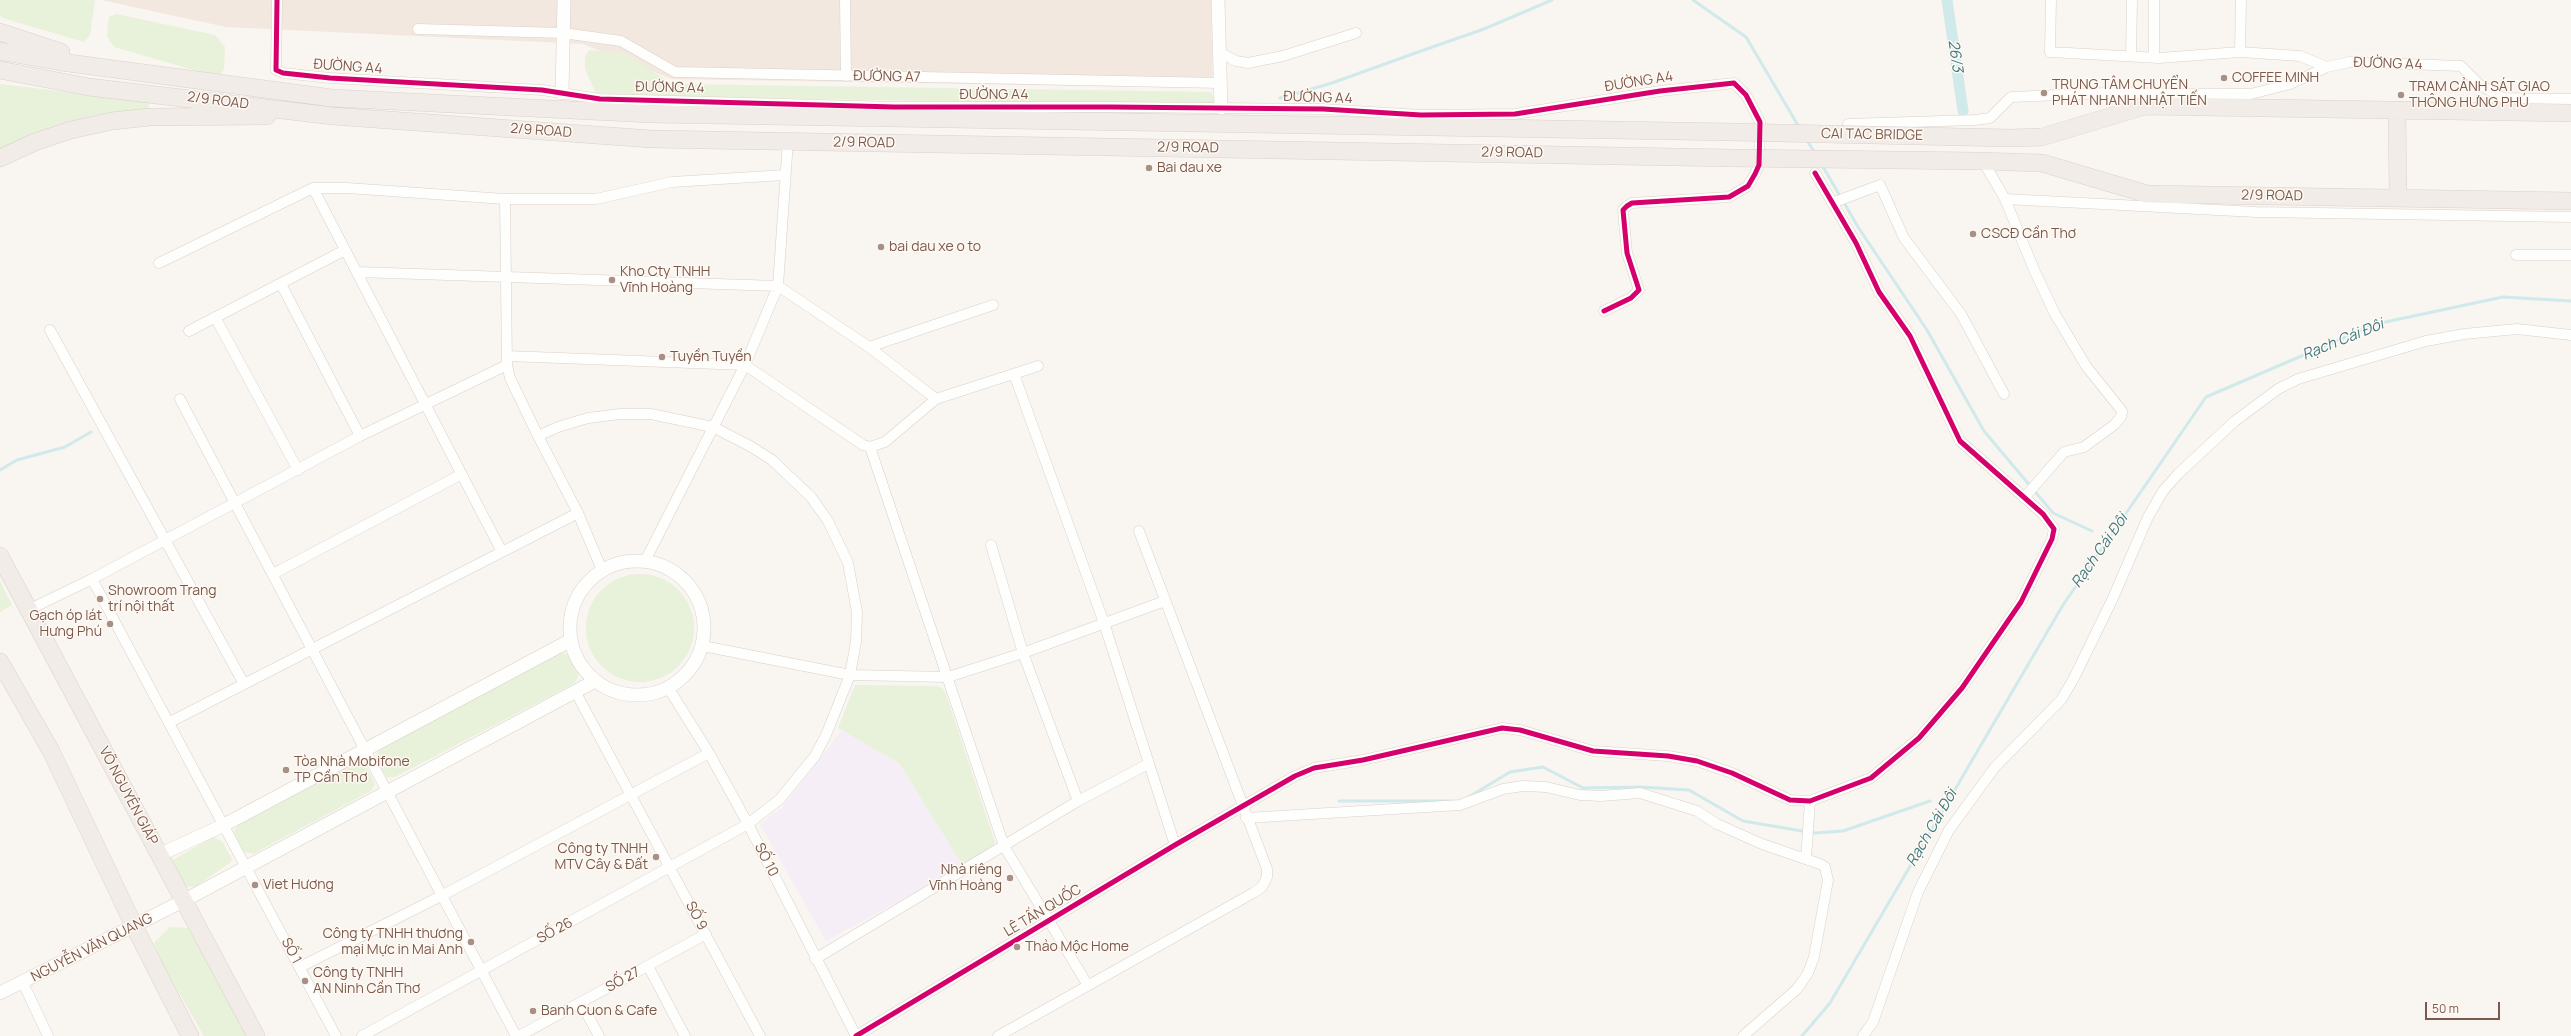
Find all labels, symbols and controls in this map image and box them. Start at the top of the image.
water label: 26/3 [1944,39,1966,73]
street label: ĐƯỜNG A4 [2353,54,2423,74]
street label: ĐƯỜNG A4 [313,56,383,78]
street label: ĐƯỜNG A7 [853,68,921,86]
street label: ĐƯỜNG A4 [1604,68,1674,96]
place label: COFFEE MINH [2232,70,2319,86]
marker: COFFEE MINH [2219,73,2229,83]
place label: TRUNG TÂM CHUYỂN PHÁT NHANH NHẬT TIẾN [2052,77,2207,110]
street label: ĐƯỜNG A4 [635,79,705,97]
place label: TRẠM CẢNH SÁT GIAO THÔNG HƯNG PHÚ [2409,79,2550,112]
street label: ĐƯỜNG A4 [959,87,1029,103]
street label: ĐƯỜNG A4 [1283,88,1353,108]
marker: TRUNG TÂM CHUYỂN PHÁT NHANH NHẬT TIẾN [2039,88,2049,98]
street label: 2/9 ROAD [186,89,250,113]
marker: TRẠM CẢNH SÁT GIAO THÔNG HƯNG PHÚ [2396,90,2406,100]
street label: 2/9 ROAD [510,120,572,142]
street label: CAI TAC BRIDGE [1821,126,1923,144]
street label: 2/9 ROAD [833,134,895,152]
street label: 2/9 ROAD [1157,139,1219,157]
street label: 2/9 ROAD [1481,144,1543,162]
place label: Bai dau xe [1157,160,1222,176]
marker: Bai dau xe [1144,163,1154,173]
street label: 2/9 ROAD [2241,187,2303,205]
place label: CSCĐ Cần Thơ [1981,226,2076,242]
marker: CSCĐ Cần Thơ [1968,229,1978,239]
place label: bai dau xe o to [889,239,981,255]
marker: bai dau xe o to [876,242,886,252]
place label: Kho Cty TNHH Vĩnh Hoàng [620,264,710,296]
marker: Kho Cty TNHH Vĩnh Hoàng [607,275,617,285]
water label: Rạch Cái Đôi [2300,316,2386,364]
place label: Tuyền Tuyền [670,349,752,365]
marker: Tuyền Tuyền [657,352,667,362]
water label: Rạch Cái Đôi [2068,511,2132,591]
place label: Showroom Trang trí nội thất [108,583,217,616]
marker: Showroom Trang trí nội thất [95,594,105,604]
place label: Gạch óp lát Hưng Phú [29,608,102,640]
marker: Gạch óp lát Hưng Phú [105,619,115,629]
street label: VÕ NGUYÊN GIÁP [95,744,161,848]
place label: Tòa Nhà Mobifone TP Cần Thơ [294,754,410,786]
marker: Tòa Nhà Mobifone TP Cần Thơ [281,765,291,775]
water label: Rạch Cái Đôi [1903,786,1961,870]
street label: SỐ 10 [750,840,782,880]
place label: Công ty TNHH MTV Cây & Đất [554,841,648,874]
marker: Công ty TNHH MTV Cây & Đất [651,852,661,862]
place label: Nhà riêng Vĩnh Hoàng [929,862,1002,894]
marker: Nhà riêng Vĩnh Hoàng [1005,873,1015,883]
place label: Viet Hương [263,877,334,893]
marker: Viet Hương [250,880,260,890]
street label: LÊ TẤN QUỐC [1001,881,1085,941]
street label: SỐ 9 [681,899,711,933]
street label: NGUYỄN VĂN QUANG [28,910,156,986]
street label: SỐ 26 [534,915,576,947]
place label: Công ty TNHH thương mại Mực in Mai Anh [323,926,463,958]
street label: SỐ 1 [277,935,305,967]
marker: Công ty TNHH thương mại Mực in Mai Anh [466,937,476,947]
place label: Thảo Mộc Home [1025,939,1129,955]
marker: Thảo Mộc Home [1012,942,1022,952]
street label: SỐ 27 [603,964,643,996]
place label: Công ty TNHH AN Ninh Cần Thơ [313,965,420,998]
marker: Công ty TNHH AN Ninh Cần Thơ [300,976,310,986]
scale bar [2427,994,2502,1020]
text: 50 m [2432,1000,2459,1017]
place label: Banh Cuon & Cafe [541,1003,657,1019]
marker: Banh Cuon & Cafe [528,1006,538,1016]

